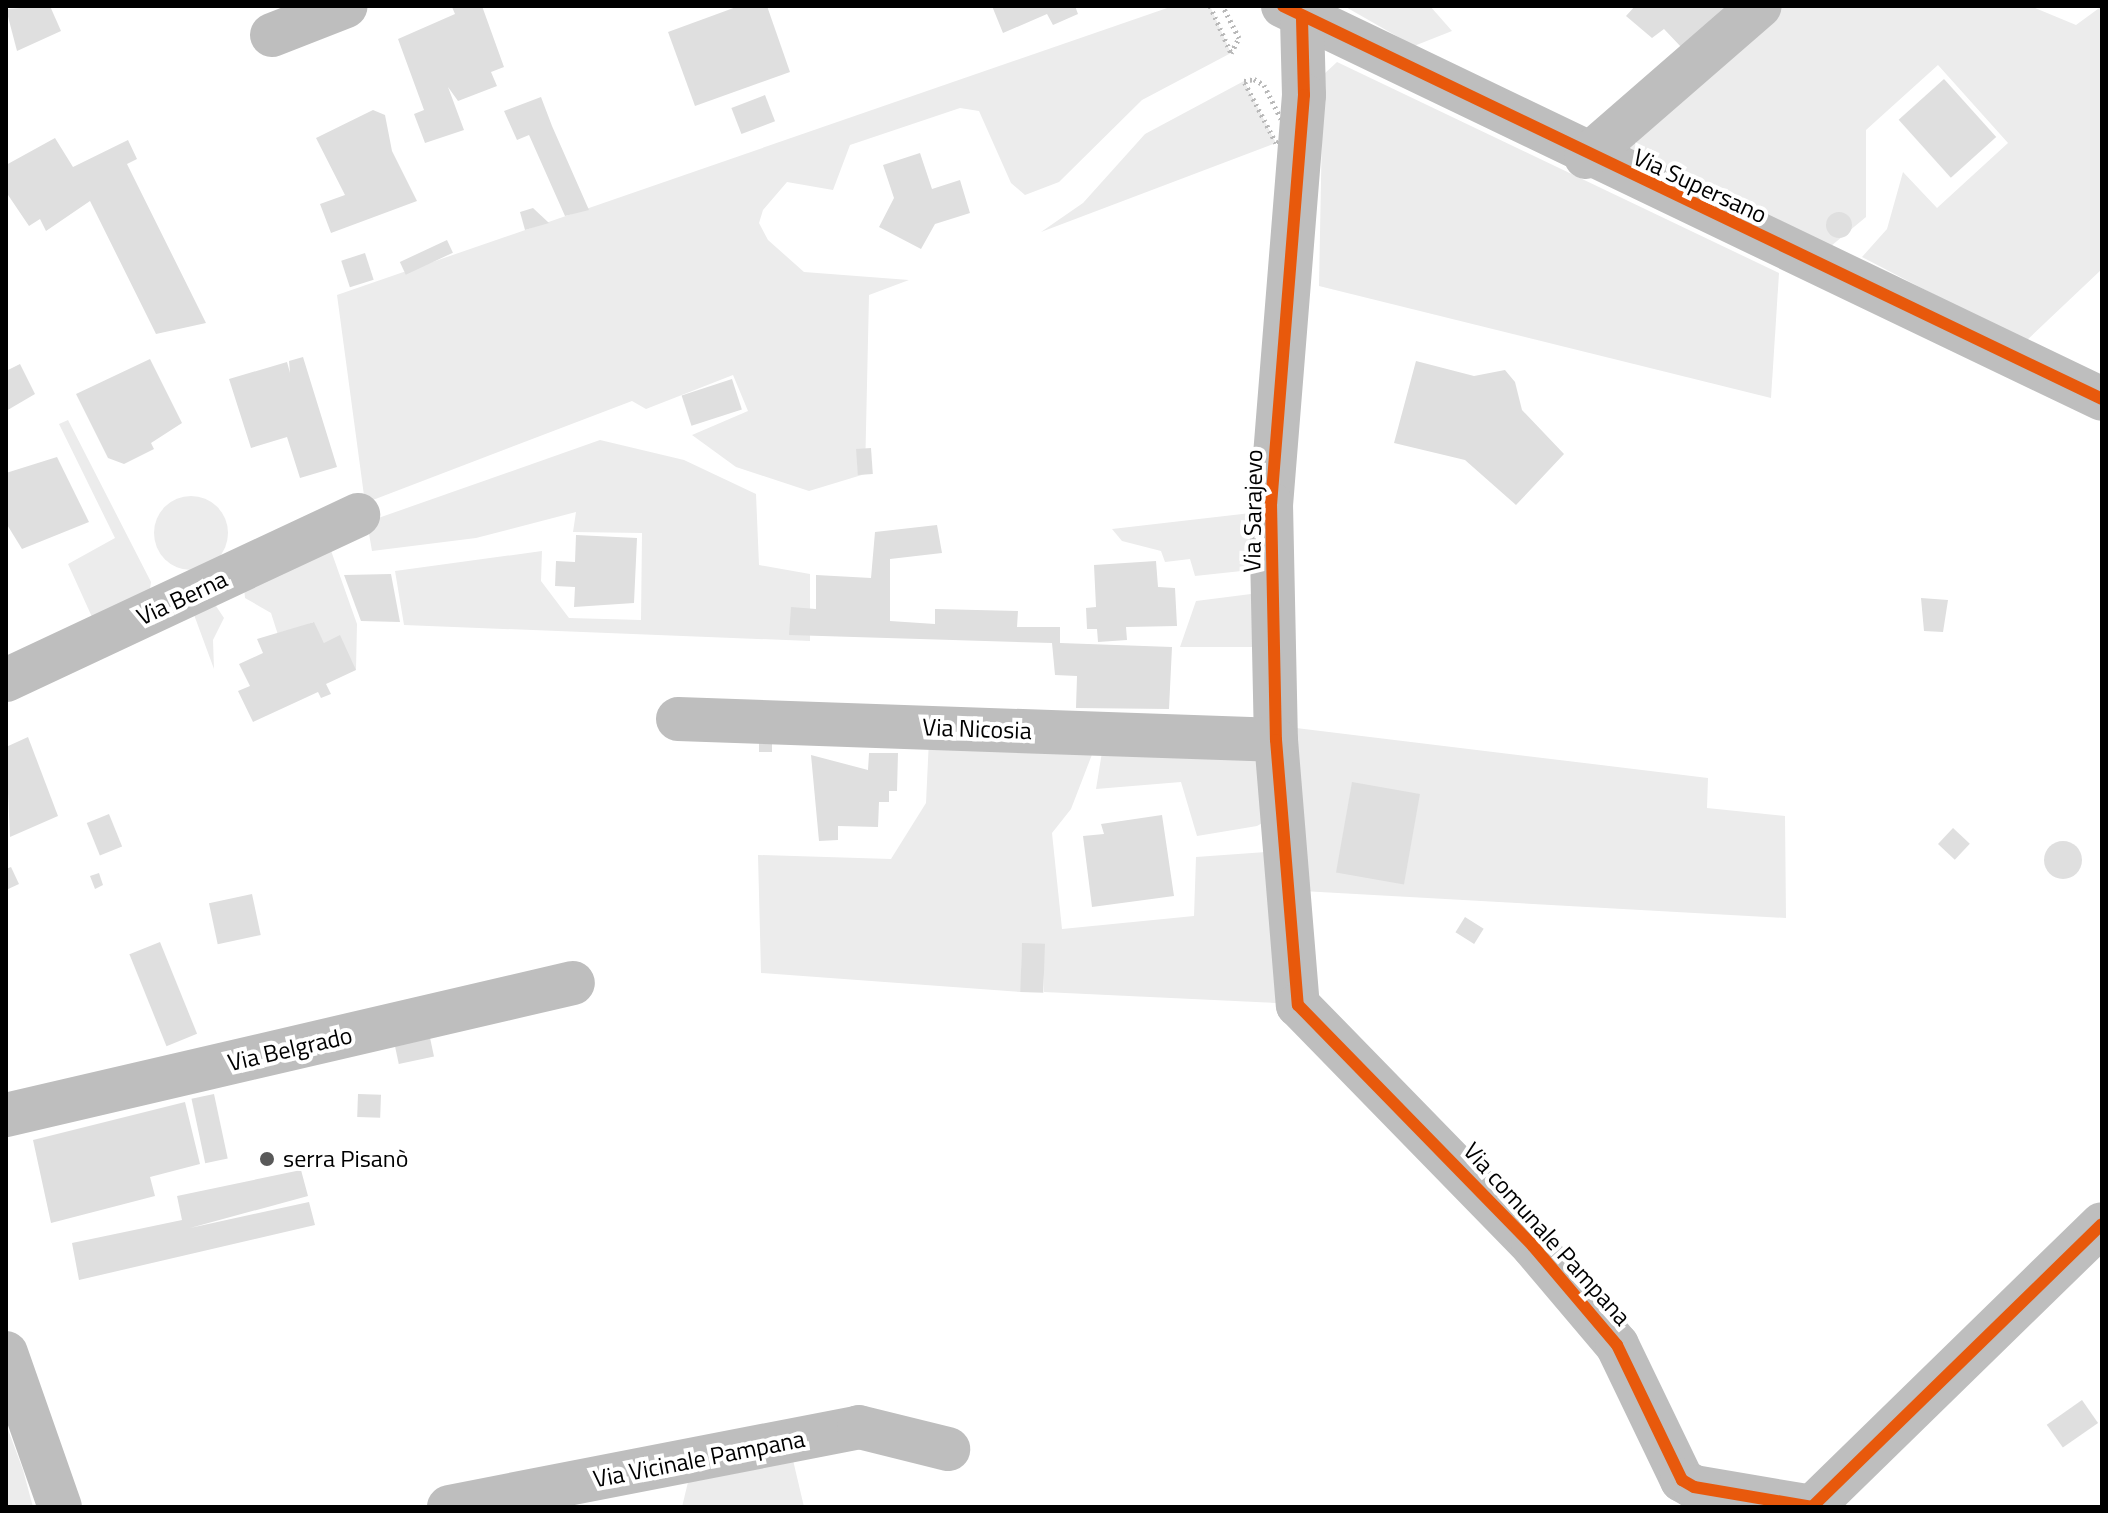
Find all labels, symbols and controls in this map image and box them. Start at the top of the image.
street label: Via Supersano [1629,143,1771,229]
street label: Via Sarajevo [1238,449,1268,573]
street label: Via Berna [132,565,232,631]
street label: Via Nicosia [922,713,1032,745]
street label: Via Belgrado [225,1021,355,1077]
street label: Via comunale Pampana [1457,1137,1637,1331]
place label: serra Pisanò [283,1145,408,1173]
marker: serra Pisanò [258,1150,276,1168]
street label: Via Vicinale Pampana [591,1424,807,1494]

